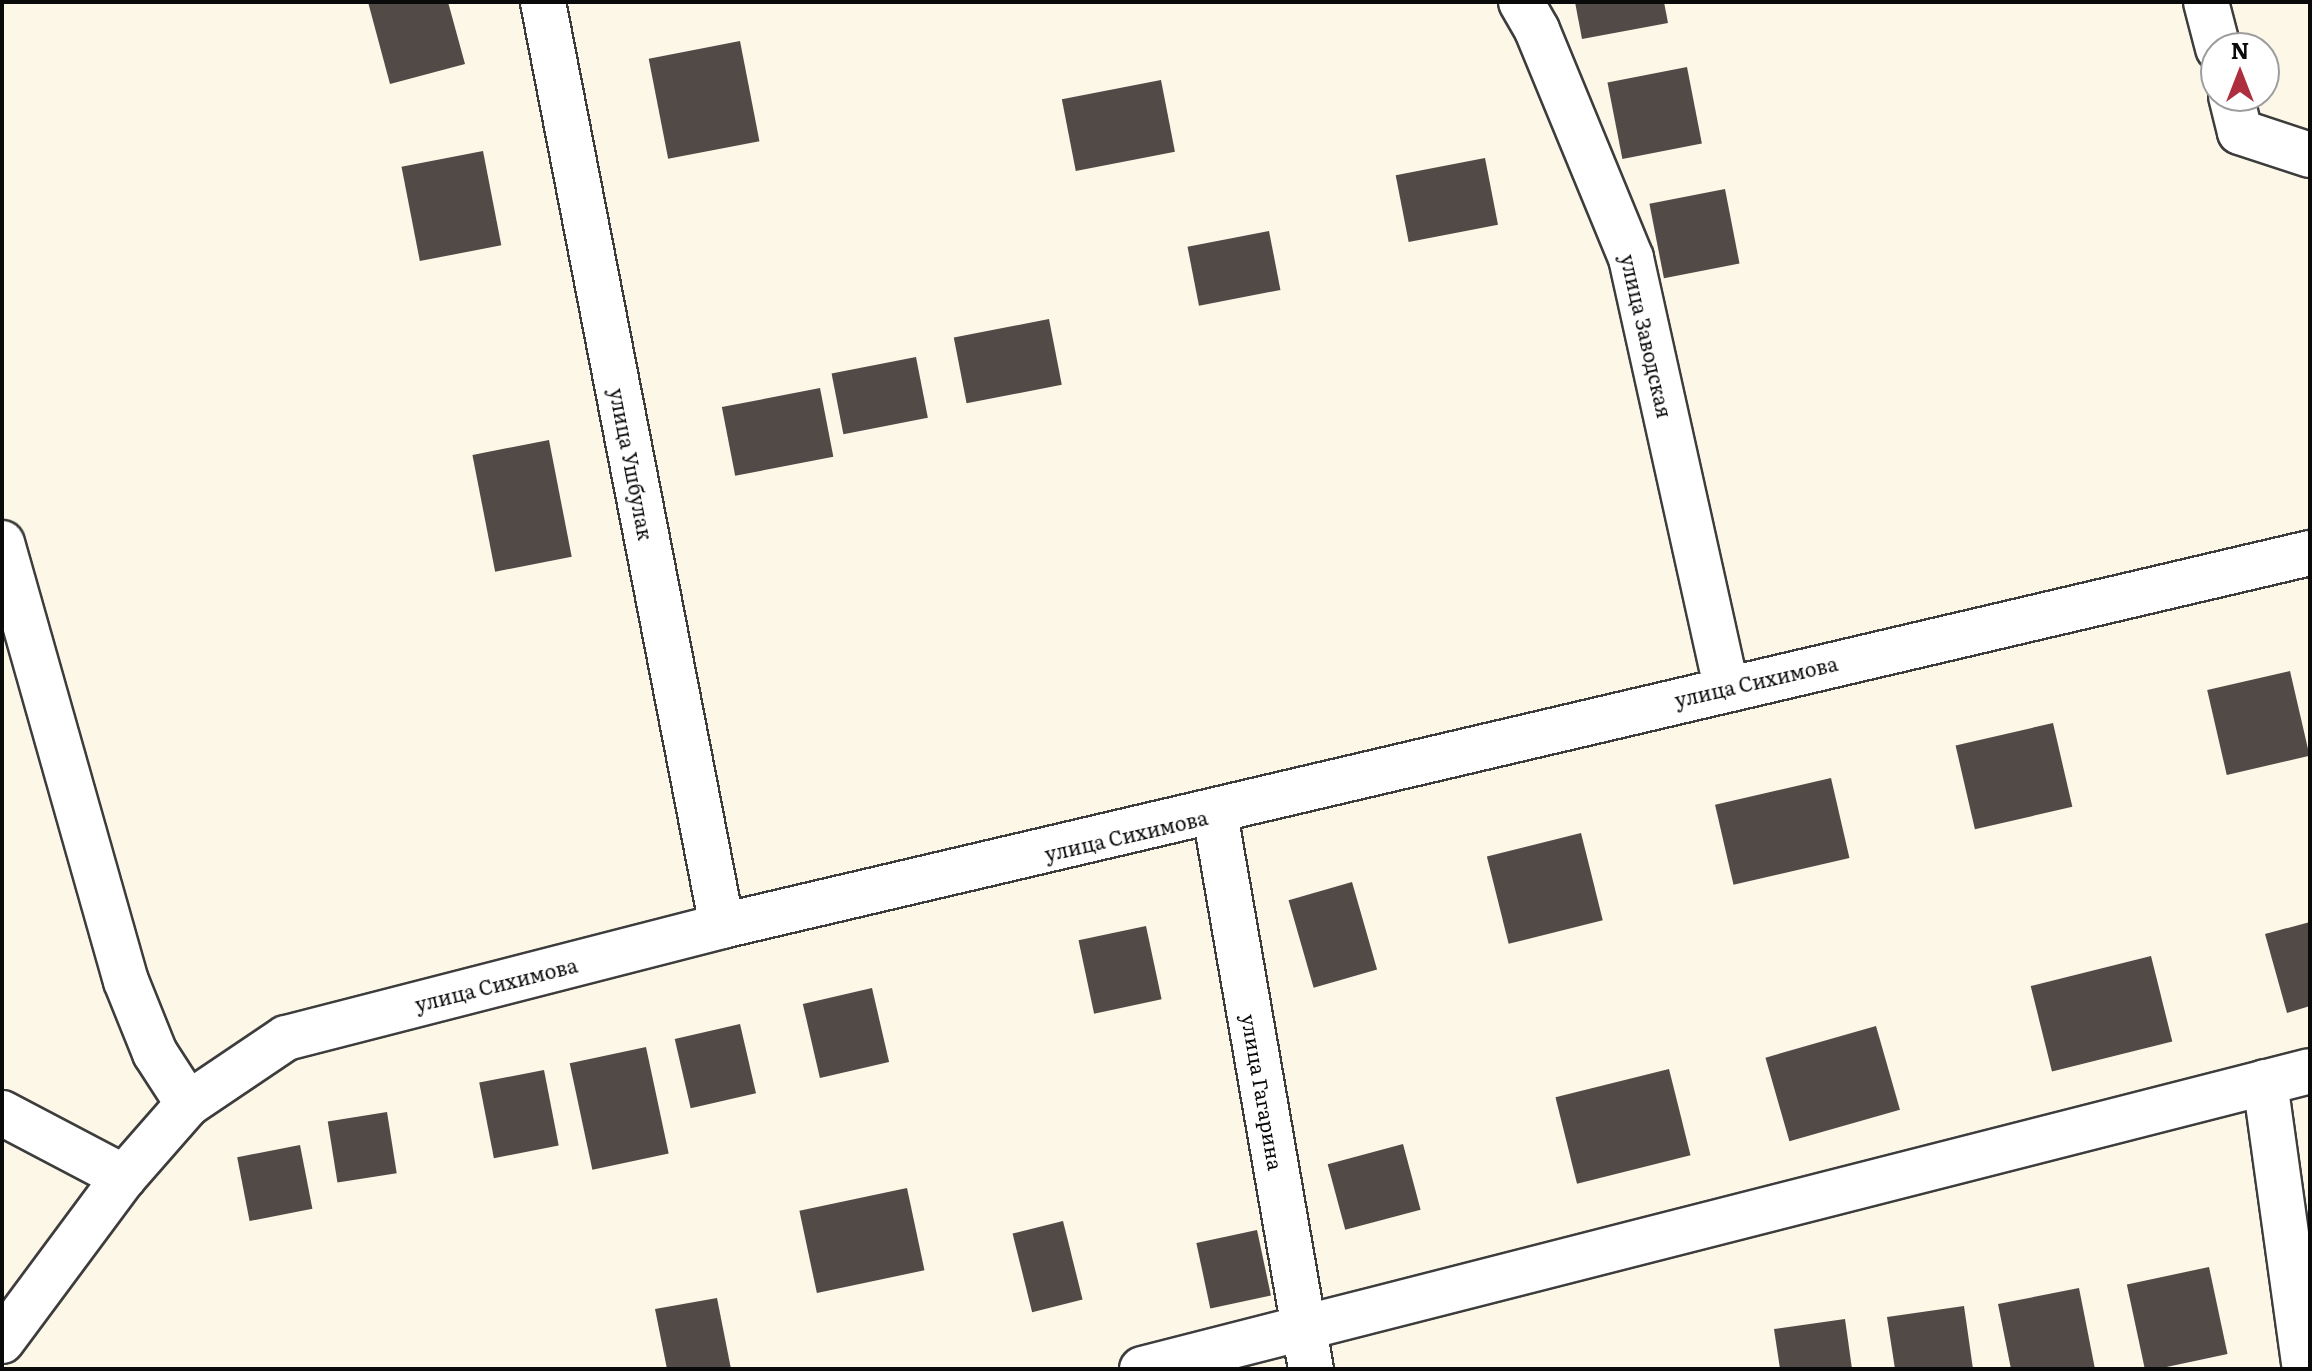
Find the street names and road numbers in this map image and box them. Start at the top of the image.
street label: улица Заводская [1616,252,1678,420]
street label: улица Ушбулак [606,386,658,542]
street label: улица Сихимова [1672,651,1840,711]
street label: улица Сихимова [1042,805,1210,865]
street label: улица Сихимова [412,952,580,1016]
street label: улица Гагарина [1237,1012,1289,1172]

